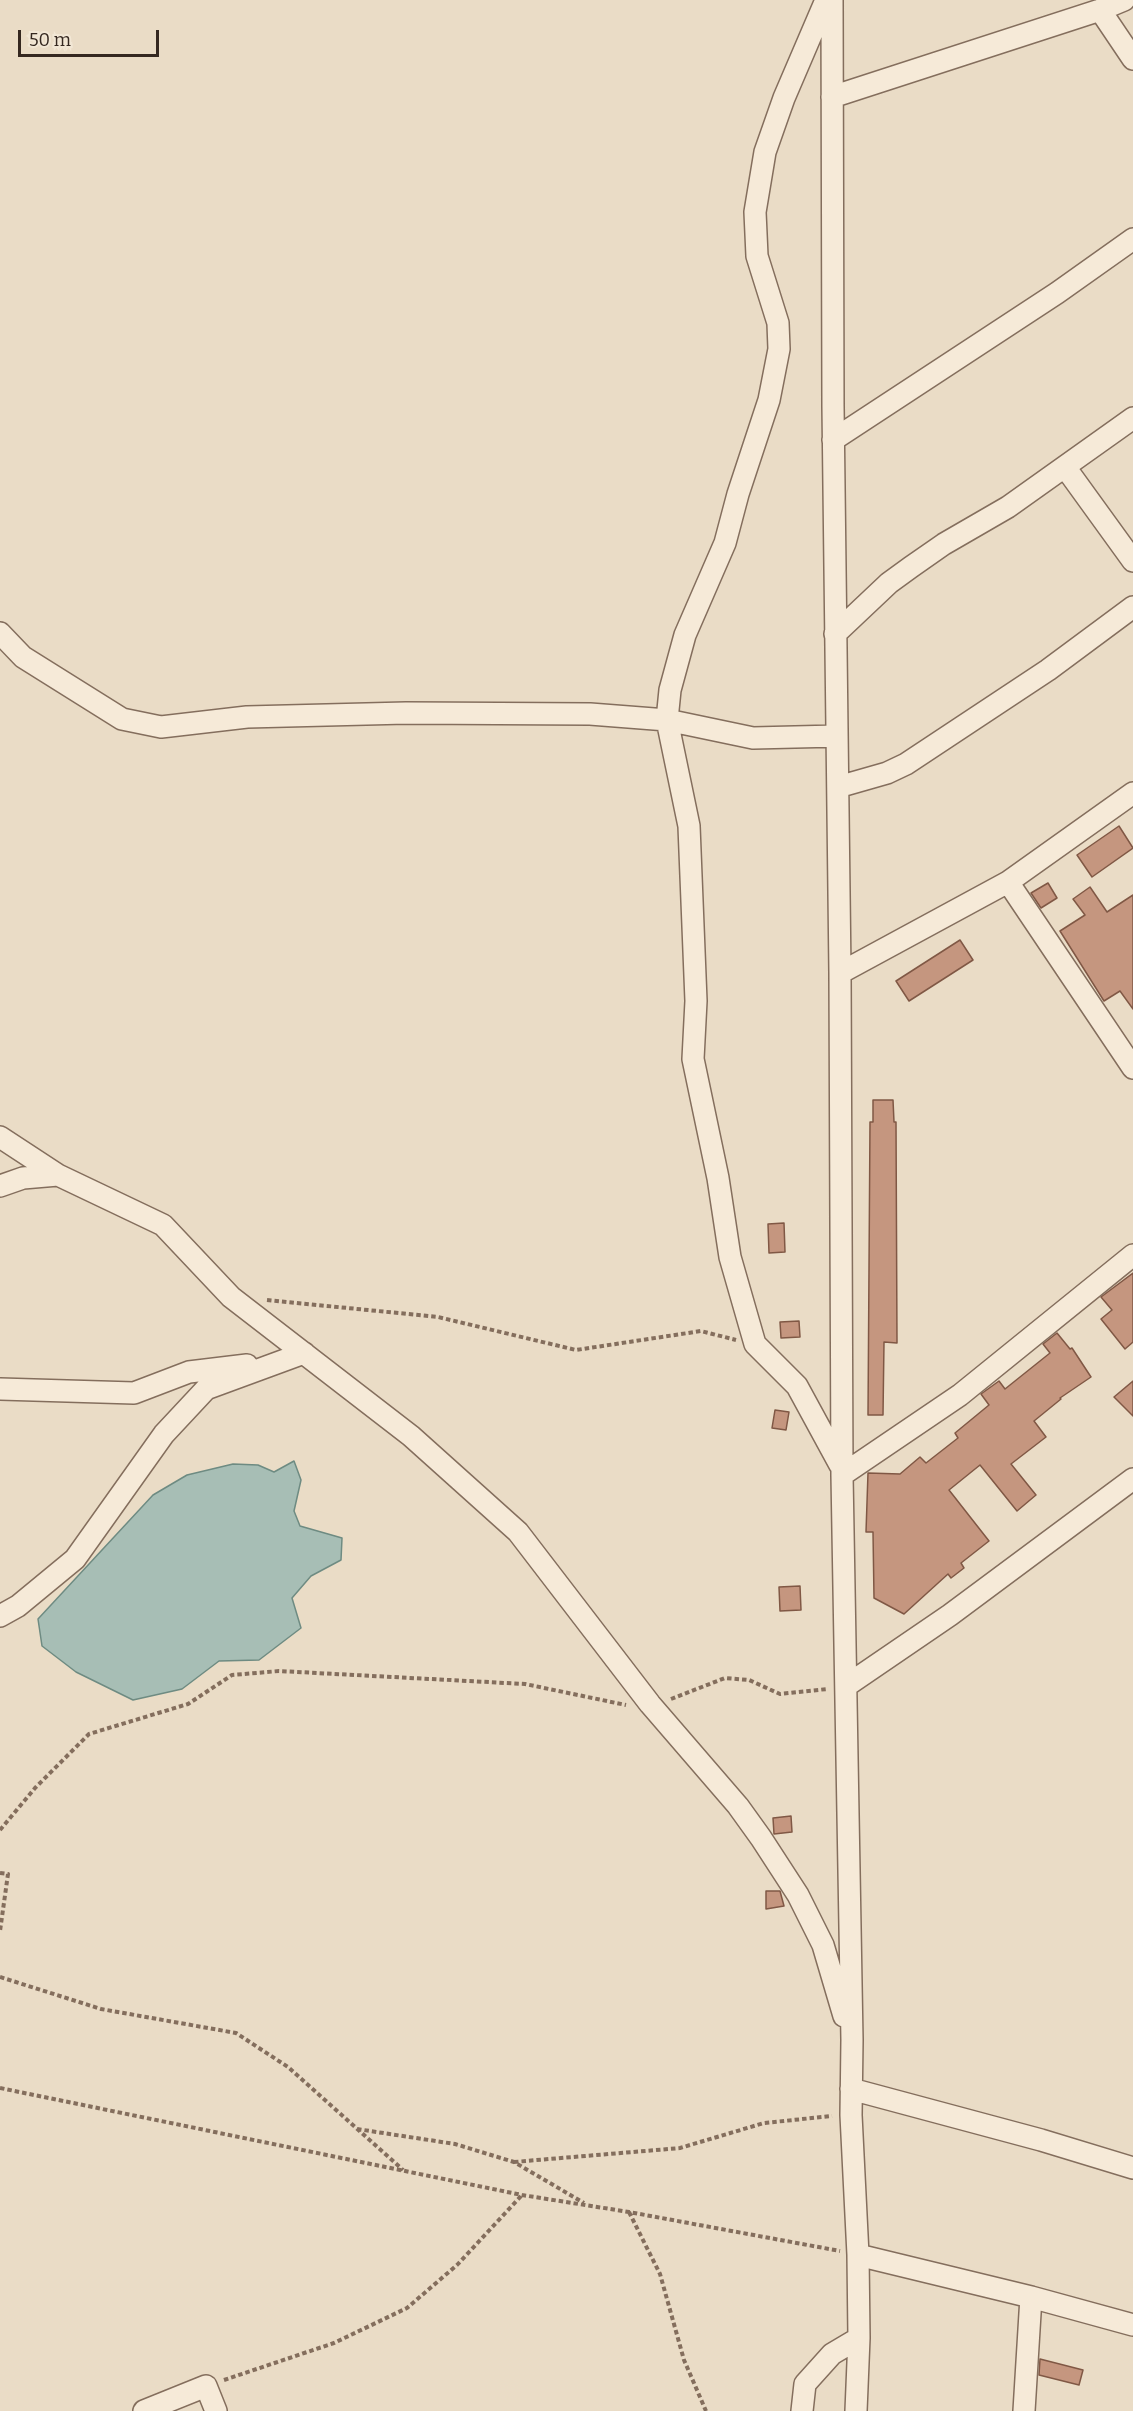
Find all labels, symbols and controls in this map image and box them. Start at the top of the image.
scale bar [21,18,162,56]
text: 50 m [29,29,71,51]

